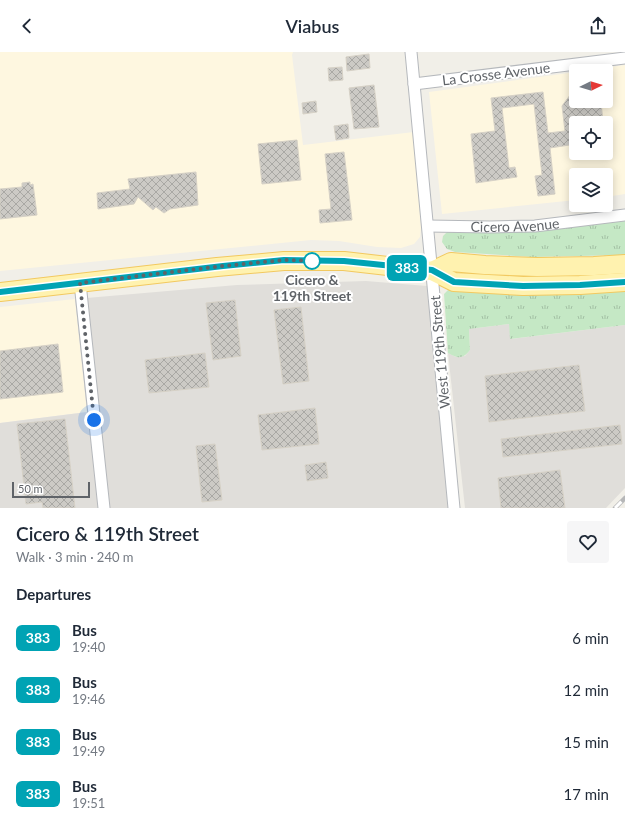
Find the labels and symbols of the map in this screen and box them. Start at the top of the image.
street label: La Crosse Avenue [441,58,551,89]
north arrow [569,64,613,108]
street label: Cicero Avenue [470,214,560,235]
marker: Cicero & 119th Street [303,252,321,270]
line badge: 383 [384,255,430,281]
place label: Cicero & 119th Street [273,271,352,304]
street label: West 119th Street [426,295,453,409]
your location [84,410,104,430]
scale bar [12,480,90,499]

